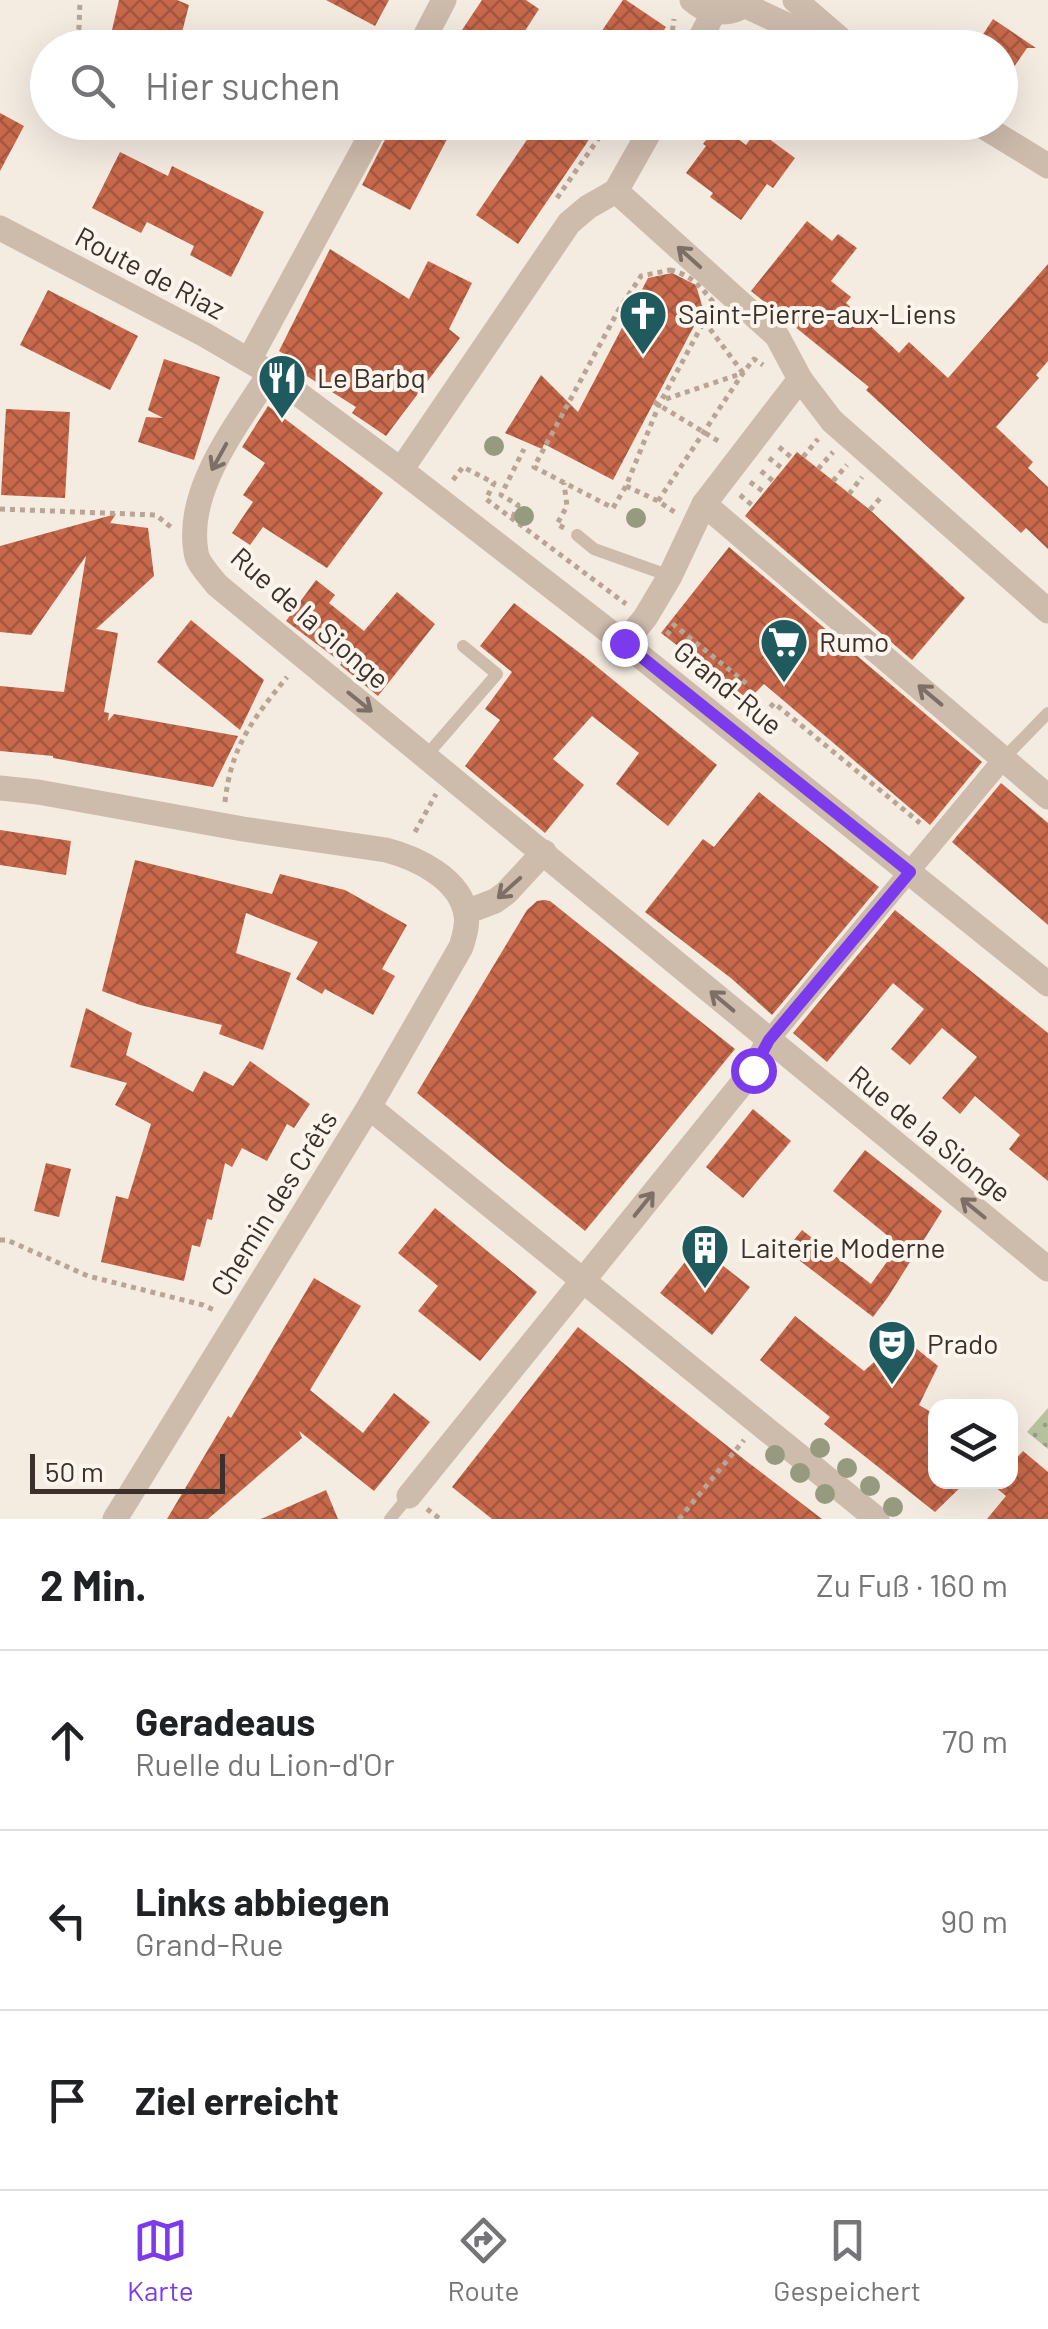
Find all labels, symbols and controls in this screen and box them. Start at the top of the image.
search box [30,30,1018,140]
icon: search [65,58,120,113]
text: Hier suchen [145,62,341,108]
street label: Route de Riaz [70,218,231,326]
one-way arrow [677,245,702,268]
church icon: Saint-Pierre-aux-Liens [617,288,669,356]
place label: Saint-Pierre-aux-Liens [678,296,956,330]
restaurant icon: Le Barbq [256,352,308,420]
place label: Le Barbq [317,360,426,394]
one-way arrow [209,441,228,471]
street label: Rue de la Sionge [225,539,397,695]
supermarket icon: Rumo [758,616,810,684]
route end [602,621,648,667]
place label: Rumo [819,624,889,658]
street label: Grand-Rue [667,633,790,741]
one-way arrow [918,685,944,707]
one-way arrow [347,691,373,713]
one-way arrow [497,877,522,900]
one-way arrow [709,990,735,1012]
route start [731,1048,777,1094]
street label: Rue de la Sionge [843,1058,1018,1209]
street label: Chemin des Crêts [202,1103,344,1301]
one-way arrow [633,1192,655,1218]
one-way arrow [960,1197,986,1219]
building icon: Laiterie Moderne [679,1222,731,1290]
place label: Laiterie Moderne [740,1230,945,1264]
theatre icon: Prado [866,1318,918,1386]
place label: Prado [927,1326,999,1360]
map controls [928,1399,1018,1489]
button: layers [928,1399,1018,1489]
scale bar [30,1449,225,1494]
text: 50 m [45,1454,104,1488]
text: 2 Min. [40,1559,147,1609]
text: Zu Fuß · 160 m [816,1565,1008,1603]
text: Geradeaus [135,1698,315,1744]
icon: ahead [40,1713,95,1768]
text: 70 m [942,1721,1008,1759]
text: Ruelle du Lion-d'Or [135,1744,395,1782]
text: Links abbiegen [135,1878,390,1924]
icon: left [40,1893,95,1948]
text: 90 m [940,1901,1008,1939]
text: Grand-Rue [135,1924,283,1962]
icon: arrive [40,2073,95,2128]
text: Ziel erreicht [135,2077,339,2123]
tab: Karte [127,2213,194,2307]
tab: Route [447,2213,519,2307]
tab: Gespeichert [773,2213,921,2307]

